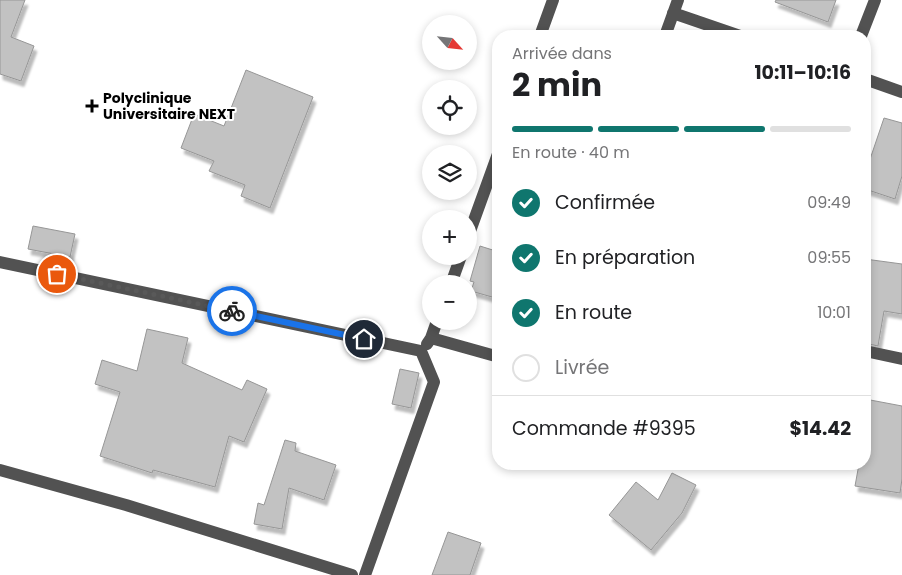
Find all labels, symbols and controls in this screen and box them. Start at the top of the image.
north arrow [422,15,478,70]
map controls [422,15,477,330]
text: Arrivée dans [512,42,612,65]
text: 10:11–10:16 [754,59,851,86]
text: 2 min [512,62,602,107]
button: locate [422,80,477,135]
place label: Polyclinique Universitaire NEXT [103,88,235,124]
marker: Polyclinique Universitaire NEXT [85,99,99,113]
text: En route · 40 m [512,141,630,164]
button: layers [422,145,477,200]
icon: check [512,189,540,217]
text: Confirmée [555,189,655,216]
text: 09:49 [807,191,851,214]
button: + [422,210,477,265]
icon: check [512,244,540,272]
text: En préparation [555,244,695,271]
text: 09:55 [807,246,851,269]
pin [36,253,78,295]
icon: bag [43,260,71,288]
button: − [422,275,477,330]
courier [207,286,257,336]
icon: bike [218,297,246,325]
icon: check [512,299,540,327]
text: En route [555,299,632,326]
text: 10:01 [817,301,851,324]
pin [343,318,385,360]
icon: home [350,325,378,353]
text: Livrée [555,354,609,381]
text: Commande #9395 [512,415,696,442]
text: $14.42 [789,415,851,442]

